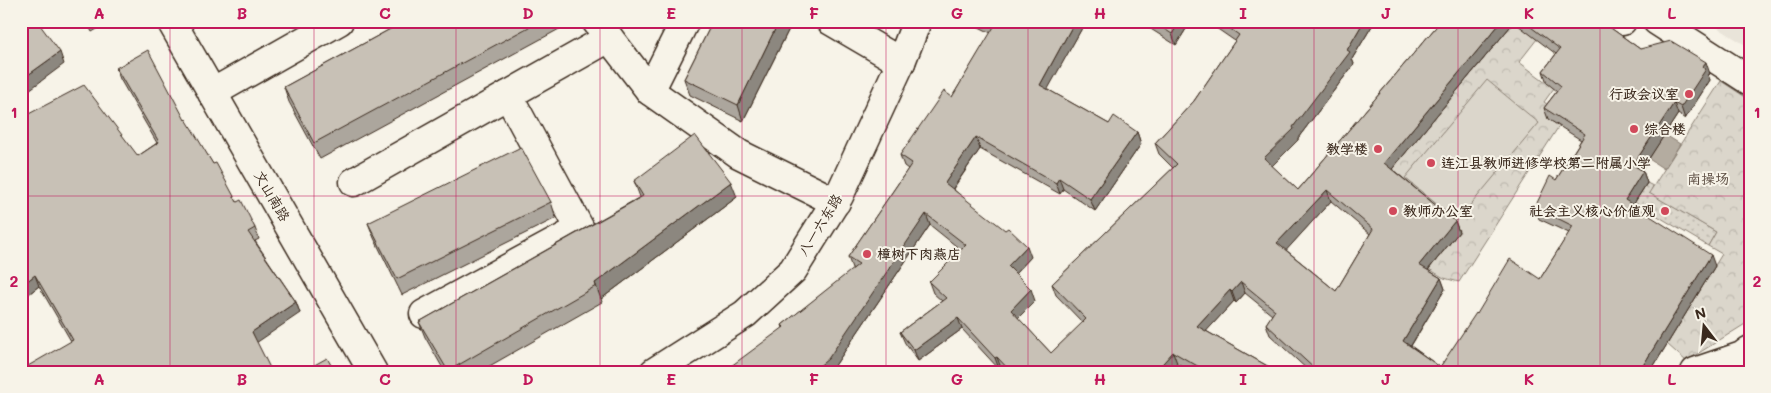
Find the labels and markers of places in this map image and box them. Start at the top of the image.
place label: 行政会议室 [1609,84,1679,103]
marker: 行政会议室 [1683,88,1695,100]
place label: 综合楼 [1644,119,1686,138]
marker: 综合楼 [1628,123,1640,135]
place label: 教学楼 [1326,139,1368,158]
marker: 教学楼 [1372,143,1384,155]
place label: 连江县教师进修学校第二附属小学 [1441,153,1651,172]
marker: 连江县教师进修学校第二附属小学 [1425,157,1437,169]
place label: 教师办公室 [1403,201,1473,220]
place label: 社会主义核心价值观 [1529,201,1655,220]
marker: 教师办公室 [1387,205,1399,217]
marker: 社会主义核心价值观 [1659,205,1671,217]
place label: 樟树下肉燕店 [877,244,961,263]
marker: 樟树下肉燕店 [861,248,873,260]

